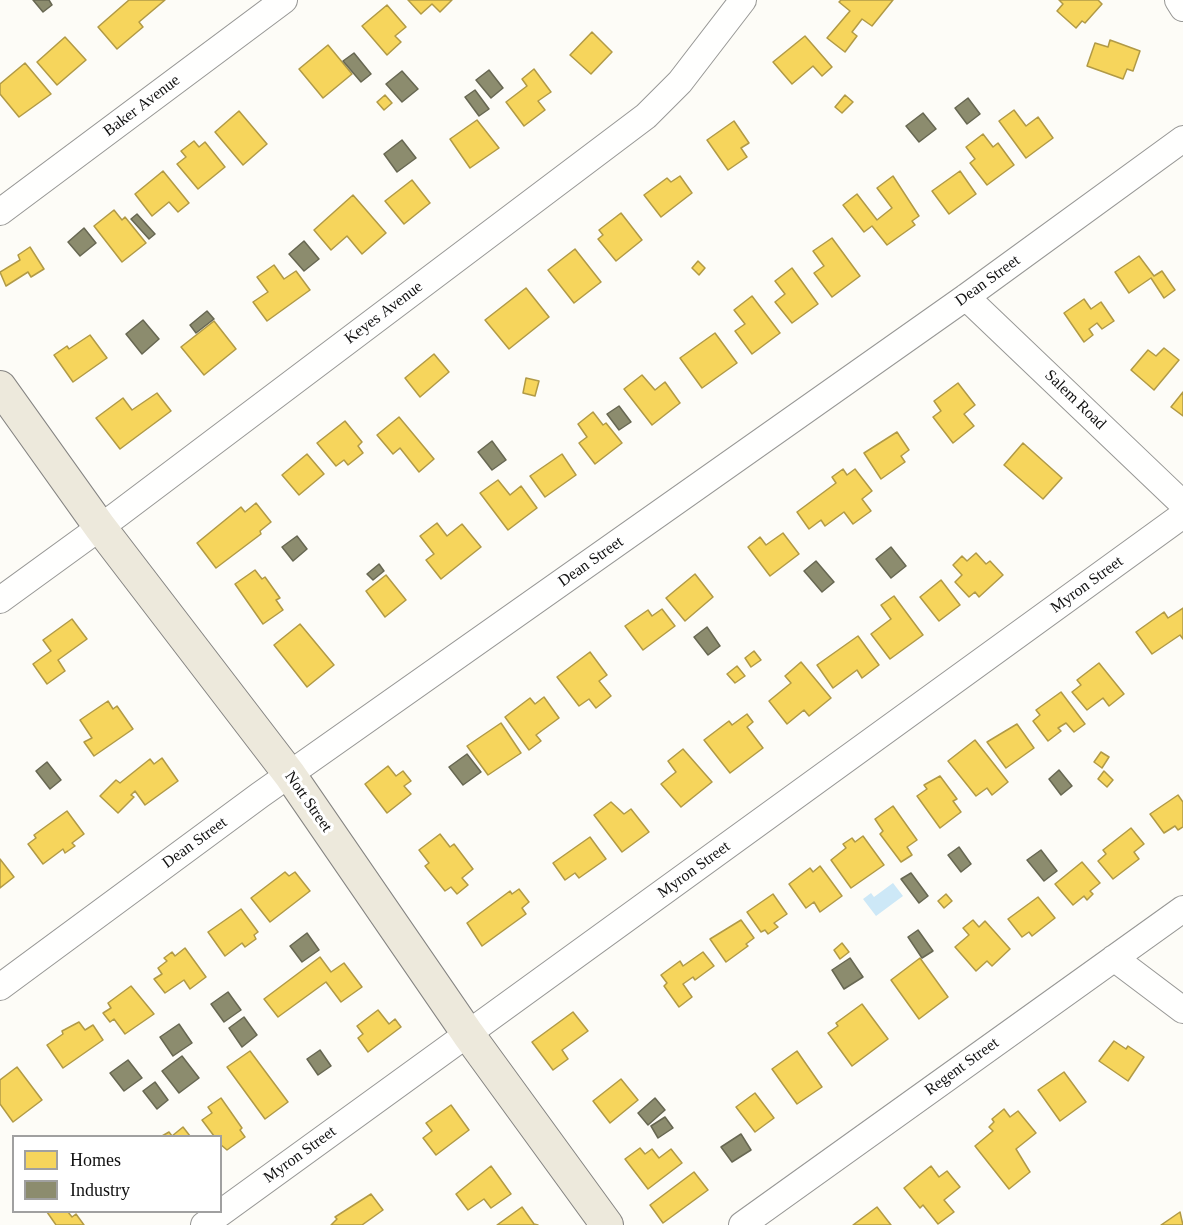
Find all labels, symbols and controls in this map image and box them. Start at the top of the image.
street label: Baker Avenue [100,71,184,141]
street label: Dean Street [952,251,1024,311]
street label: Keyes Avenue [341,277,427,349]
street label: Salem Road [1040,366,1110,434]
street label: Dean Street [555,533,627,591]
street label: Myron Street [1047,552,1127,618]
street label: Nott Street [280,768,336,836]
street label: Dean Street [159,813,231,873]
street label: Myron Street [654,837,734,903]
street label: Regent Street [921,1034,1003,1100]
street label: Myron Street [260,1122,340,1188]
legend [12,1135,222,1213]
text: Homes [70,1150,121,1170]
text: Industry [70,1180,130,1200]

